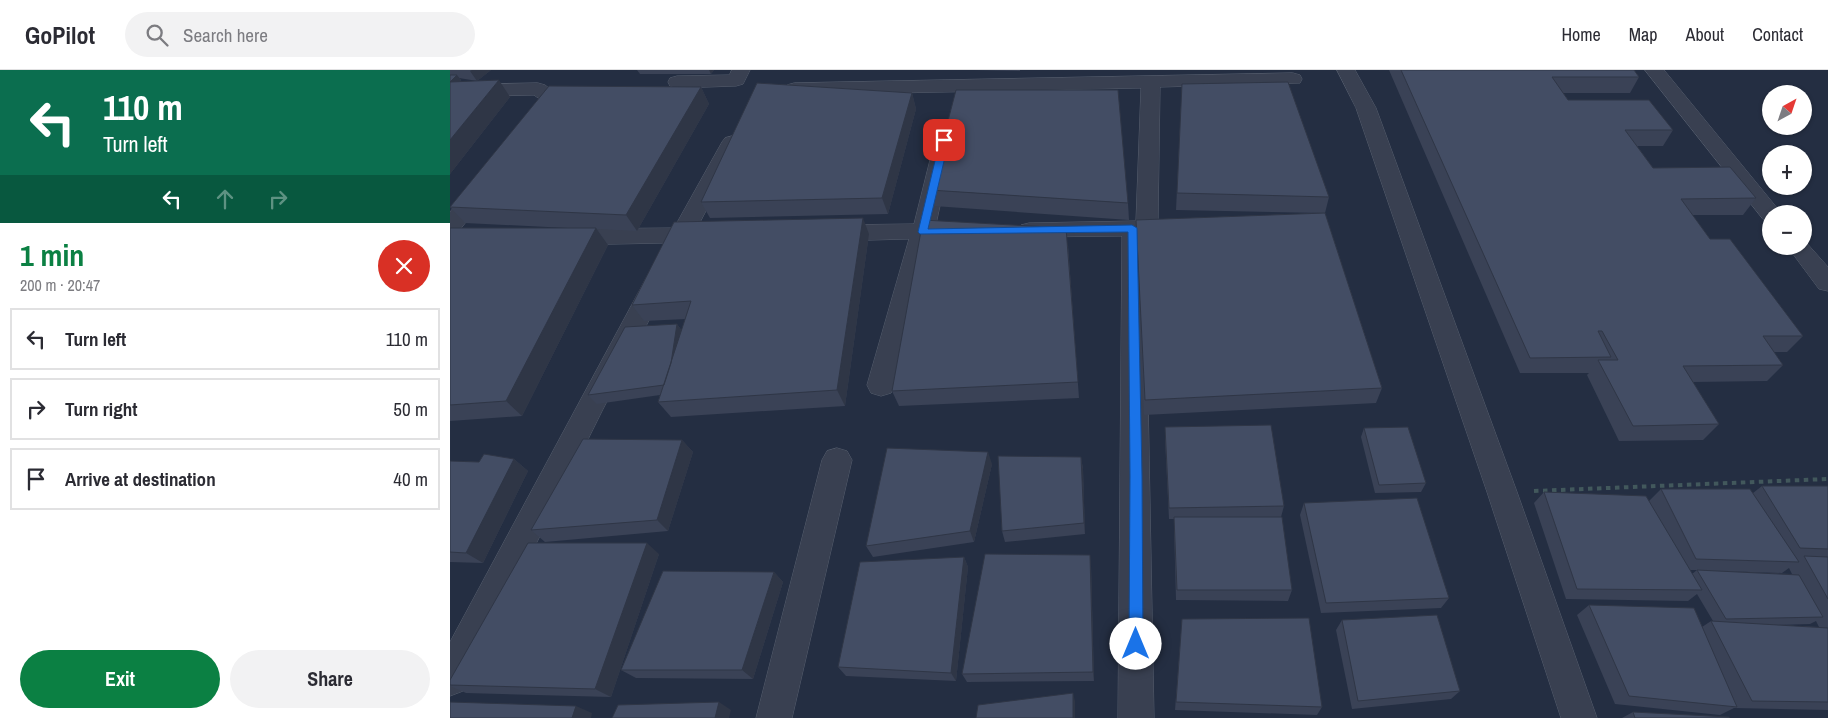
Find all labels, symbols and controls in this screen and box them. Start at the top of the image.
search box [125,12,475,57]
text: GoPilot [25,19,95,51]
icon: search [143,21,171,49]
text: Search here [183,22,268,48]
text: Home [1561,22,1601,47]
text: Map [1629,22,1658,47]
text: About [1686,22,1724,47]
text: Contact [1752,22,1803,47]
text: 110 m [103,84,183,131]
north arrow [1762,85,1812,135]
map controls [1762,85,1812,255]
icon: left [20,90,85,155]
pin [923,119,965,161]
icon: arrive [930,126,958,154]
text: Turn left [103,129,168,159]
button: + [1762,145,1812,195]
icon: left [158,185,186,213]
icon: ahead [211,185,239,213]
icon: right [264,185,292,213]
button: − [1762,205,1812,255]
text: 1 min [20,235,84,275]
button: close [378,240,430,292]
text: 200 m · 20:47 [20,274,100,296]
icon: left [22,325,50,353]
text: Turn left [65,326,126,352]
text: 110 m [386,326,428,352]
icon: right [22,395,50,423]
text: Turn right [65,396,137,422]
text: 50 m [393,396,428,422]
icon: arrive [22,465,50,493]
text: Arrive at destination [65,466,216,492]
text: 40 m [393,466,428,492]
position arrow [1109,617,1161,669]
button: Exit [20,650,220,708]
button: Share [230,650,430,708]

